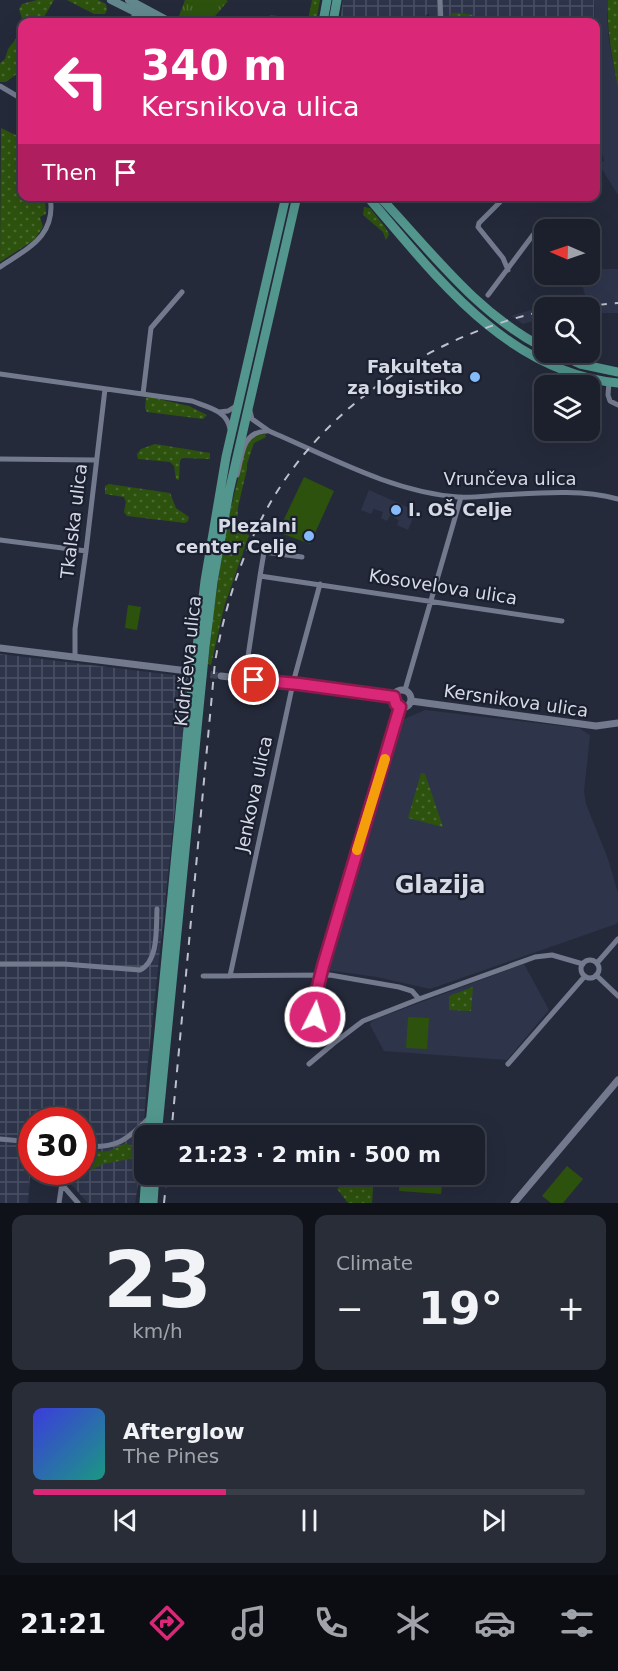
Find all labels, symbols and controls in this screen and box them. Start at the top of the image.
text: 340 m [141,41,287,90]
icon: left [42,42,120,120]
text: Kersnikova ulica [141,91,360,122]
icon: arrive [109,156,142,189]
text: Then [42,160,97,185]
north arrow [534,219,600,285]
map controls [534,219,600,441]
button: search [534,297,600,363]
place label: Fakulteta za logistiko [347,356,463,398]
marker: Fakulteta za logistiko [468,370,482,384]
button: layers [534,375,600,441]
street label: Tkalska ulica [56,462,91,581]
street label: Vrunčeva ulica [443,468,577,489]
place label: I. OŠ Celje [408,499,512,520]
marker: I. OŠ Celje [389,503,403,517]
place label: Plezalni center Celje [175,515,297,557]
marker: Plezalni center Celje [302,529,316,543]
street label: Kosovelova ulica [367,564,519,609]
street label: Kidričeva ulica [170,595,205,727]
pin [228,654,279,705]
icon: arrive [237,663,270,696]
street label: Kersnikova ulica [442,680,590,721]
street label: Jenkova ulica [231,734,276,855]
district label: Glazija [395,871,485,899]
position arrow [283,985,347,1049]
speed limit sign: 30 [18,1107,96,1185]
text: 21:23 · 2 min · 500 m [178,1142,441,1167]
text: 23 [103,1235,212,1325]
text: Climate [336,1251,413,1275]
text: 19° [418,1282,503,1335]
text: − [336,1289,364,1328]
text: + [557,1289,585,1328]
text: km/h [132,1319,183,1343]
text: Afterglow [123,1419,245,1444]
text: The Pines [123,1444,219,1468]
icon: previous [109,1504,142,1537]
icon: pause [293,1504,326,1537]
icon: next [477,1504,510,1537]
icon: directions [146,1602,188,1644]
icon: music [228,1602,270,1644]
icon: phone [310,1602,352,1644]
icon: climate [392,1602,434,1644]
icon: car [474,1602,516,1644]
icon: filters [556,1602,598,1644]
text: 21:21 [20,1608,106,1639]

